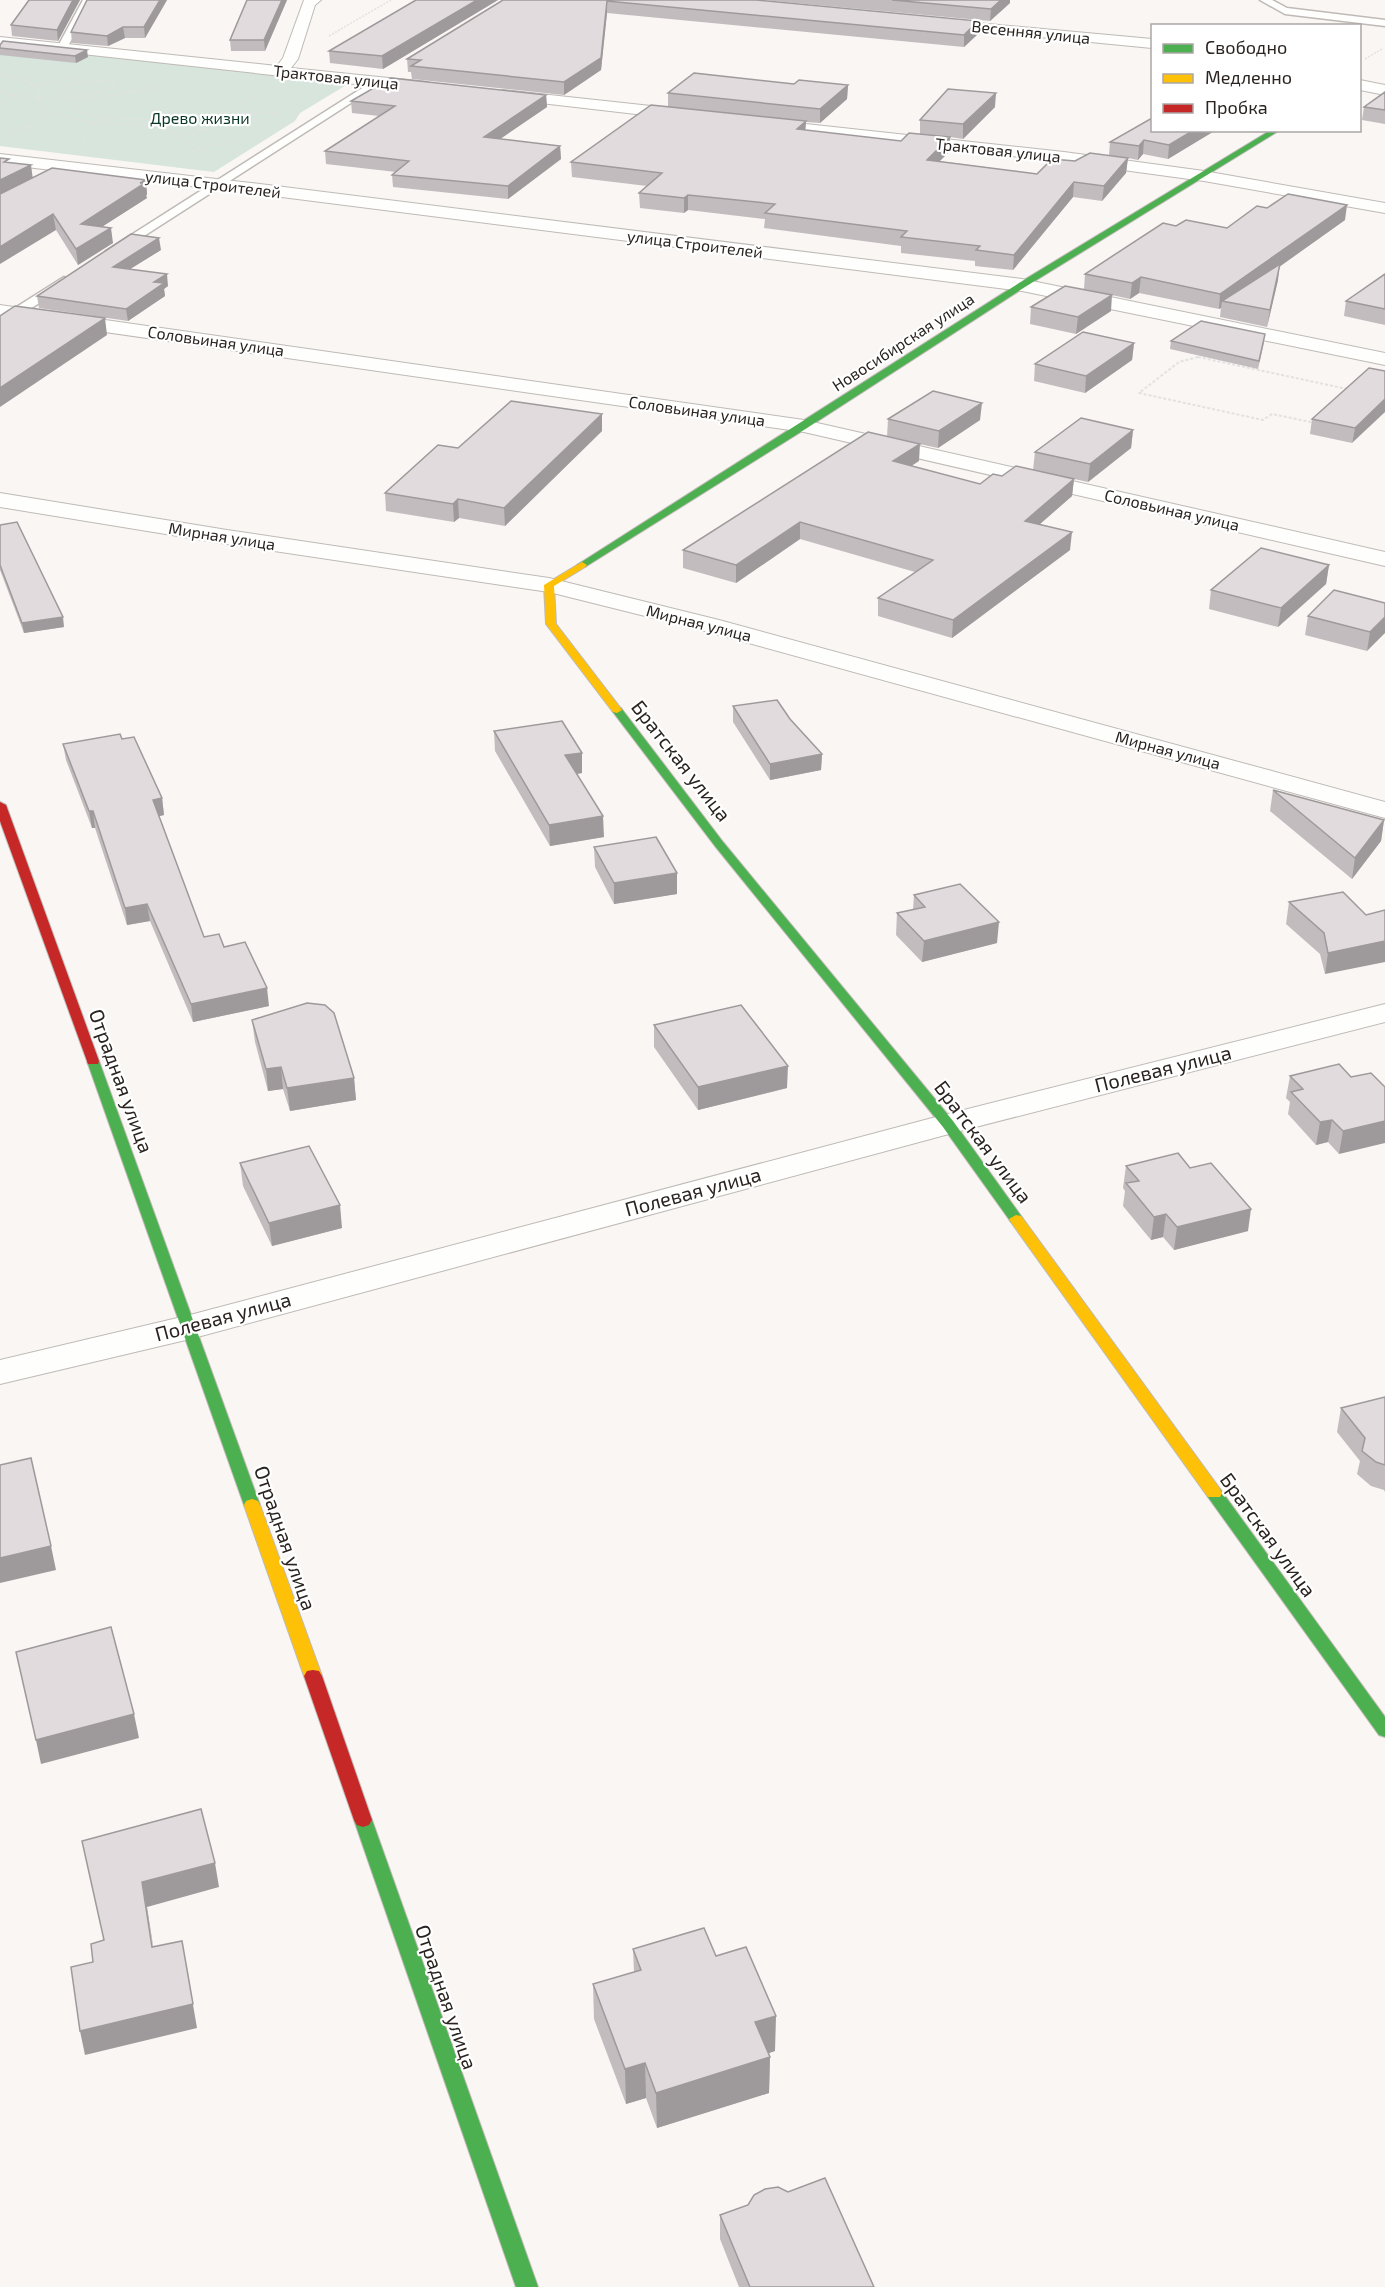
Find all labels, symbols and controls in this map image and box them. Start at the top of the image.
street label: Весенняя улица [971,16,1091,48]
legend [1151,24,1361,132]
text: Свободно [1205,36,1287,58]
street label: Трактовая улица [272,60,400,94]
text: Медленно [1205,66,1292,88]
text: Пробка [1205,96,1268,118]
park label: Древо жизни [150,108,250,127]
street label: Трактовая улица [934,133,1062,167]
street label: улица Строителей [144,166,282,202]
street label: улица Строителей [626,226,764,262]
street label: Новосибирская улица [828,289,978,395]
street label: Соловьиная улица [146,322,286,360]
street label: Соловьиная улица [627,392,767,430]
street label: Соловьиная улица [1103,485,1241,535]
street label: Мирная улица [167,518,277,554]
street label: Мирная улица [644,600,754,646]
street label: Братская улица [626,695,737,826]
street label: Мирная улица [1113,726,1223,774]
street label: Отрадная улица [84,1005,159,1156]
street label: Полевая улица [1092,1039,1234,1098]
street label: Братская улица [929,1075,1038,1208]
street label: Полевая улица [622,1161,764,1222]
street label: Полевая улица [152,1286,294,1347]
street label: Отрадная улица [249,1462,322,1614]
street label: Братская улица [1215,1468,1322,1602]
street label: Отрадная улица [410,1921,483,2073]

